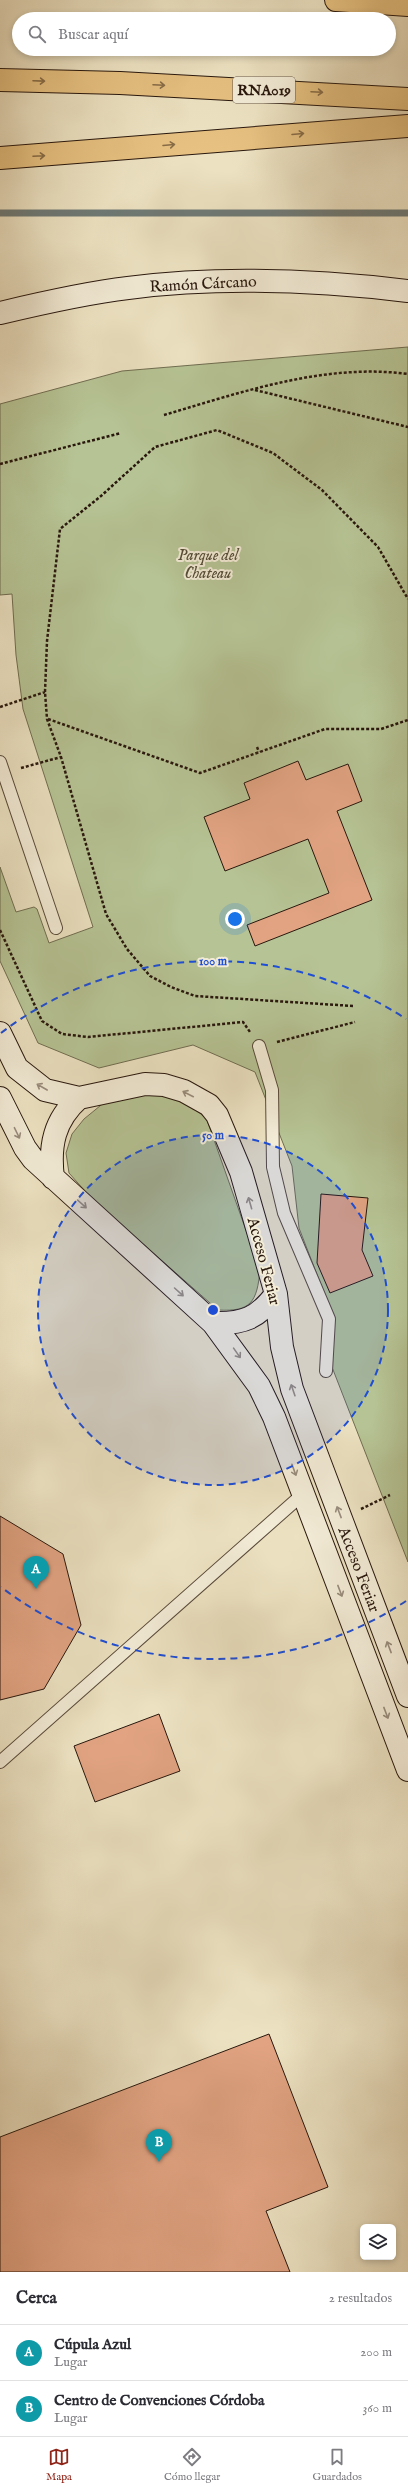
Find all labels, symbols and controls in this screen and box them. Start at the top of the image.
search box [12,12,396,56]
icon: search [26,23,48,45]
text: Buscar aquí [58,25,128,44]
one-way arrow [32,77,45,85]
road number: RNA019 [233,77,295,103]
one-way arrow [152,81,165,89]
one-way arrow [310,89,323,96]
one-way arrow [291,131,304,138]
one-way arrow [162,142,175,149]
one-way arrow [32,152,45,159]
street label: Ramón Cárcano [149,272,257,298]
park label: Parque del Chateau [178,546,239,584]
your location [225,909,245,929]
text: 100 m [199,954,228,969]
one-way arrow [36,1083,48,1091]
one-way arrow [182,1090,194,1097]
one-way arrow [14,1126,21,1138]
text: 50 m [202,1128,225,1143]
one-way arrow [246,1196,253,1209]
one-way arrow [77,1200,88,1209]
street label: Acceso Feriar [242,1215,284,1308]
one-way arrow [173,1287,184,1296]
centre of rings [206,1303,220,1317]
one-way arrow [233,1348,241,1359]
one-way arrow [289,1384,296,1397]
one-way arrow [290,1463,298,1475]
one-way arrow [334,1506,342,1518]
street label: Acceso Feriar [332,1523,384,1615]
pin: A [23,1556,49,1589]
one-way arrow [336,1585,344,1597]
one-way arrow [385,1641,393,1653]
one-way arrow [383,1706,391,1718]
pin: B [146,2129,172,2162]
map controls [360,2224,396,2260]
button: layers [360,2224,396,2260]
text: Cerca [16,2288,57,2309]
text: 2 resultados [329,2290,392,2307]
text: Cúpula Azul [54,2335,131,2354]
text: A [25,2344,33,2361]
text: 200 m [360,2344,392,2361]
text: Lugar [54,2354,87,2371]
text: Centro de Convenciones Córdoba [54,2391,264,2410]
text: B [25,2400,33,2417]
text: 360 m [362,2400,392,2417]
text: Lugar [54,2410,87,2427]
tab: Mapa [46,2446,72,2484]
tab: Cómo llegar [164,2446,220,2484]
tab: Guardados [312,2446,362,2484]

